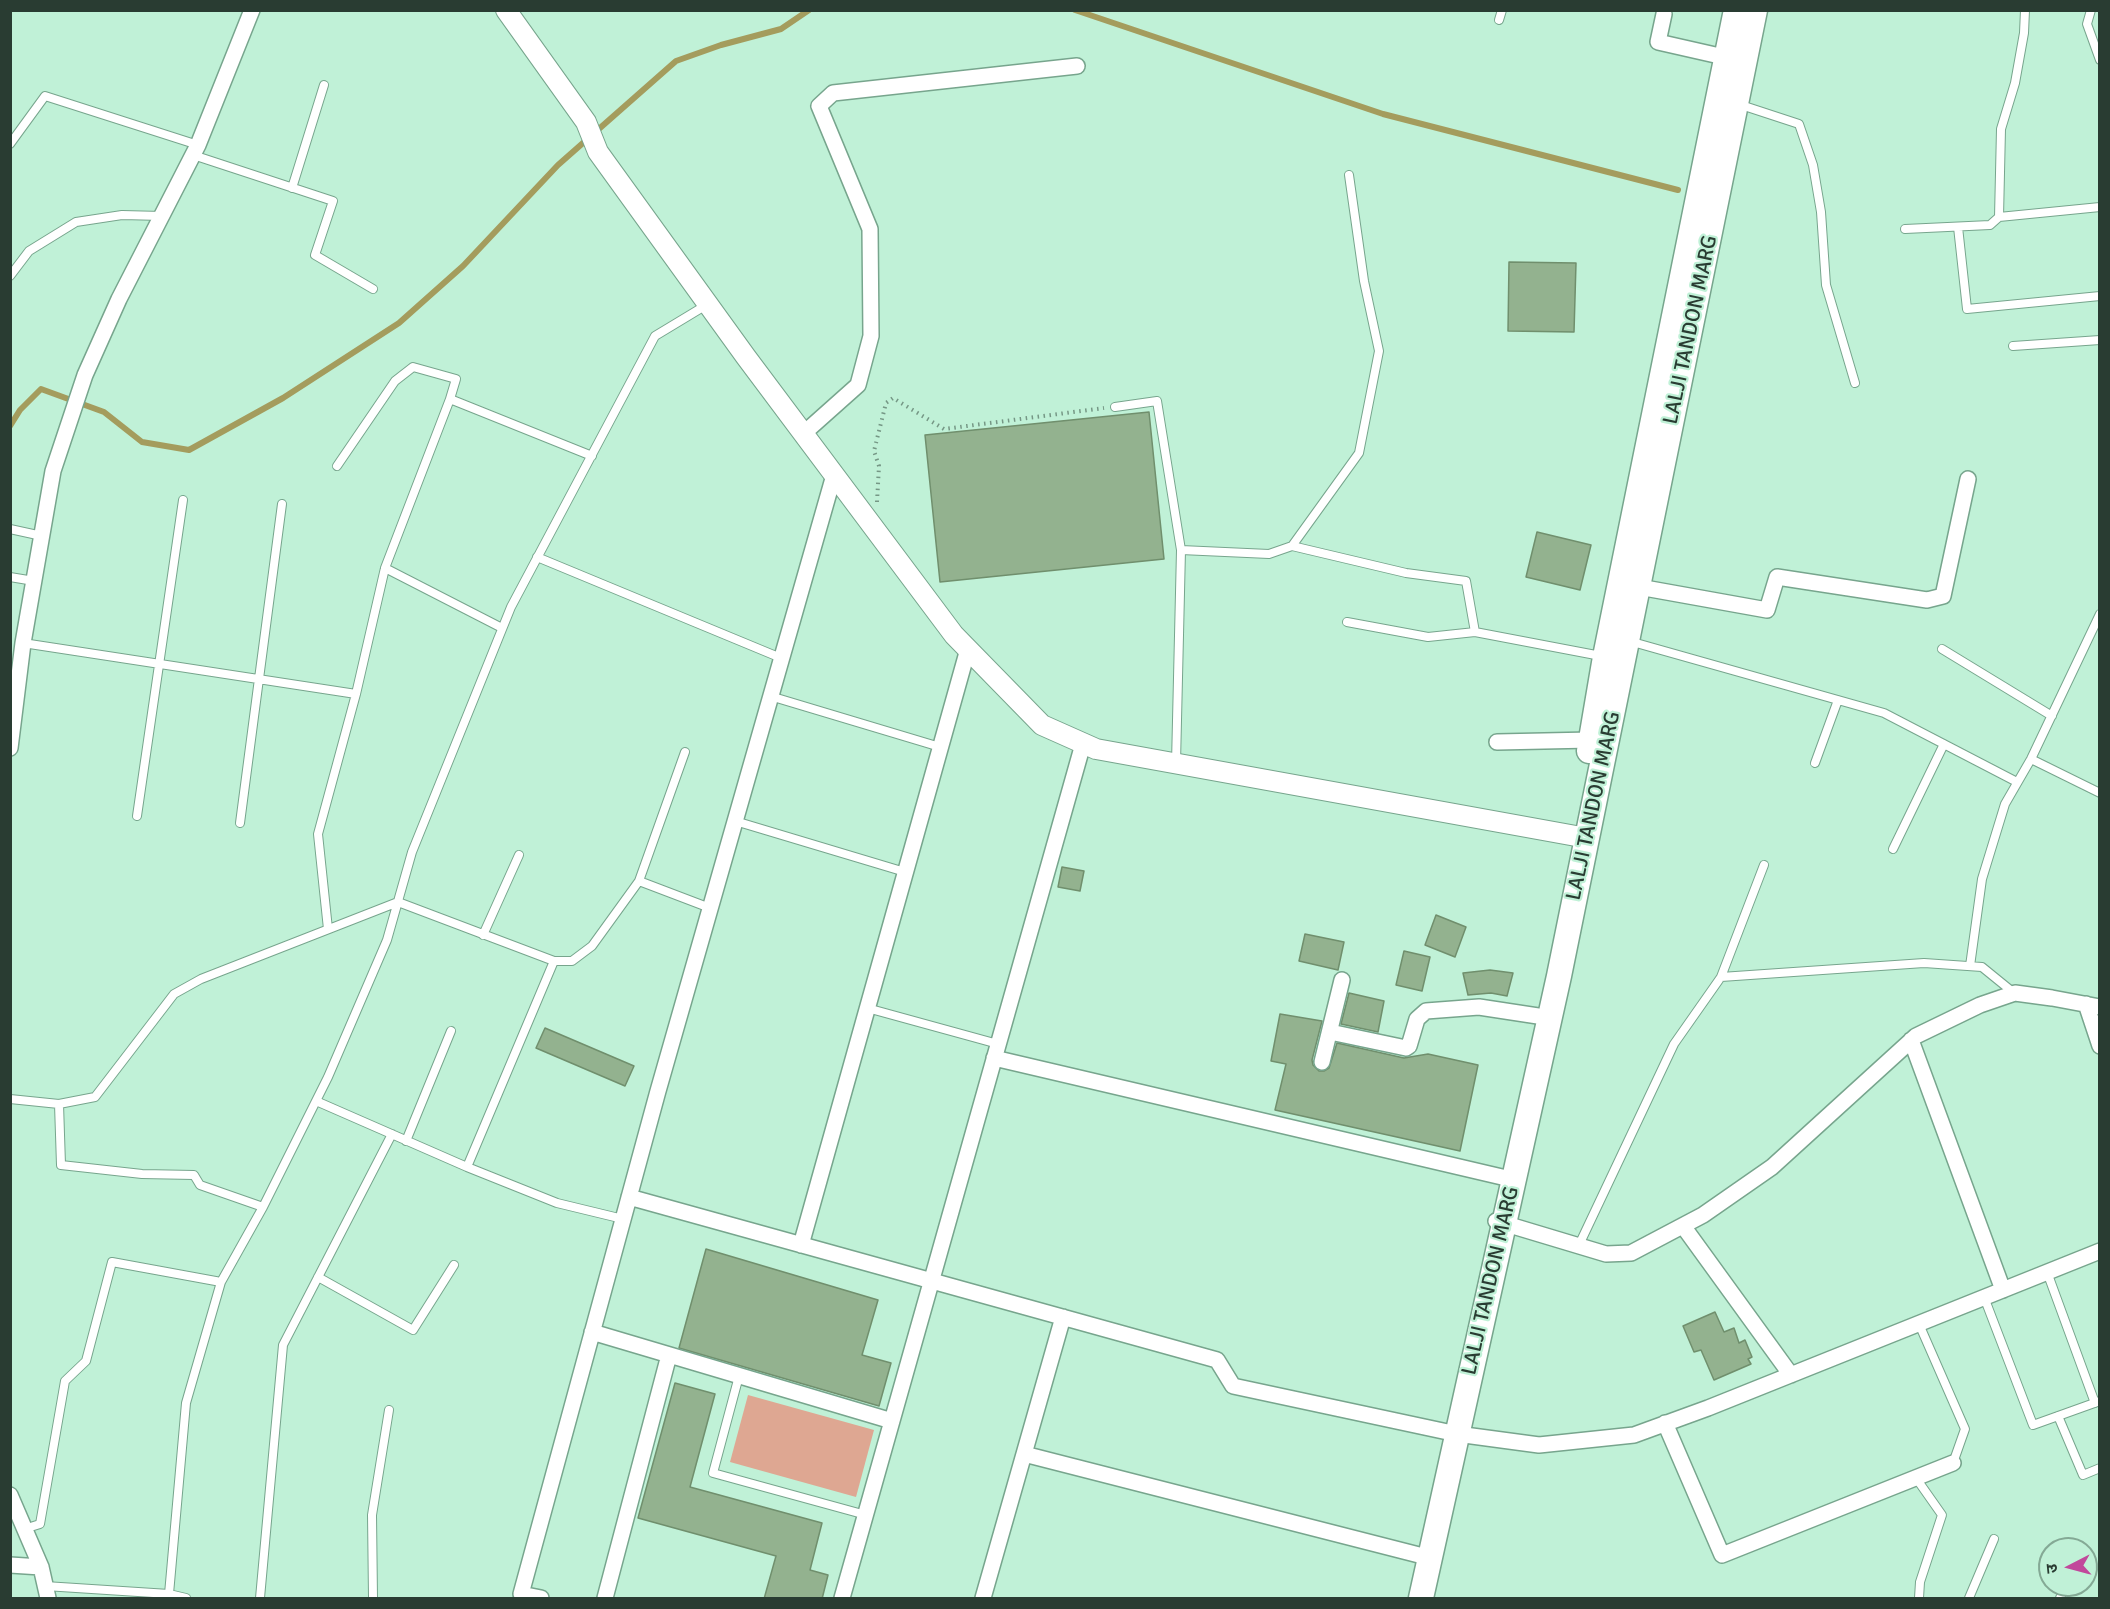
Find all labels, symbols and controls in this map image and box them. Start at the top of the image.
street label: LALJI TANDON MARG [1659,233,1723,427]
street label: LALJI TANDON MARG [1562,709,1626,903]
street label: LALJI TANDON MARG [1457,1184,1525,1378]
north arrow [2038,1537,2098,1597]
text: उ [2042,1563,2063,1574]

